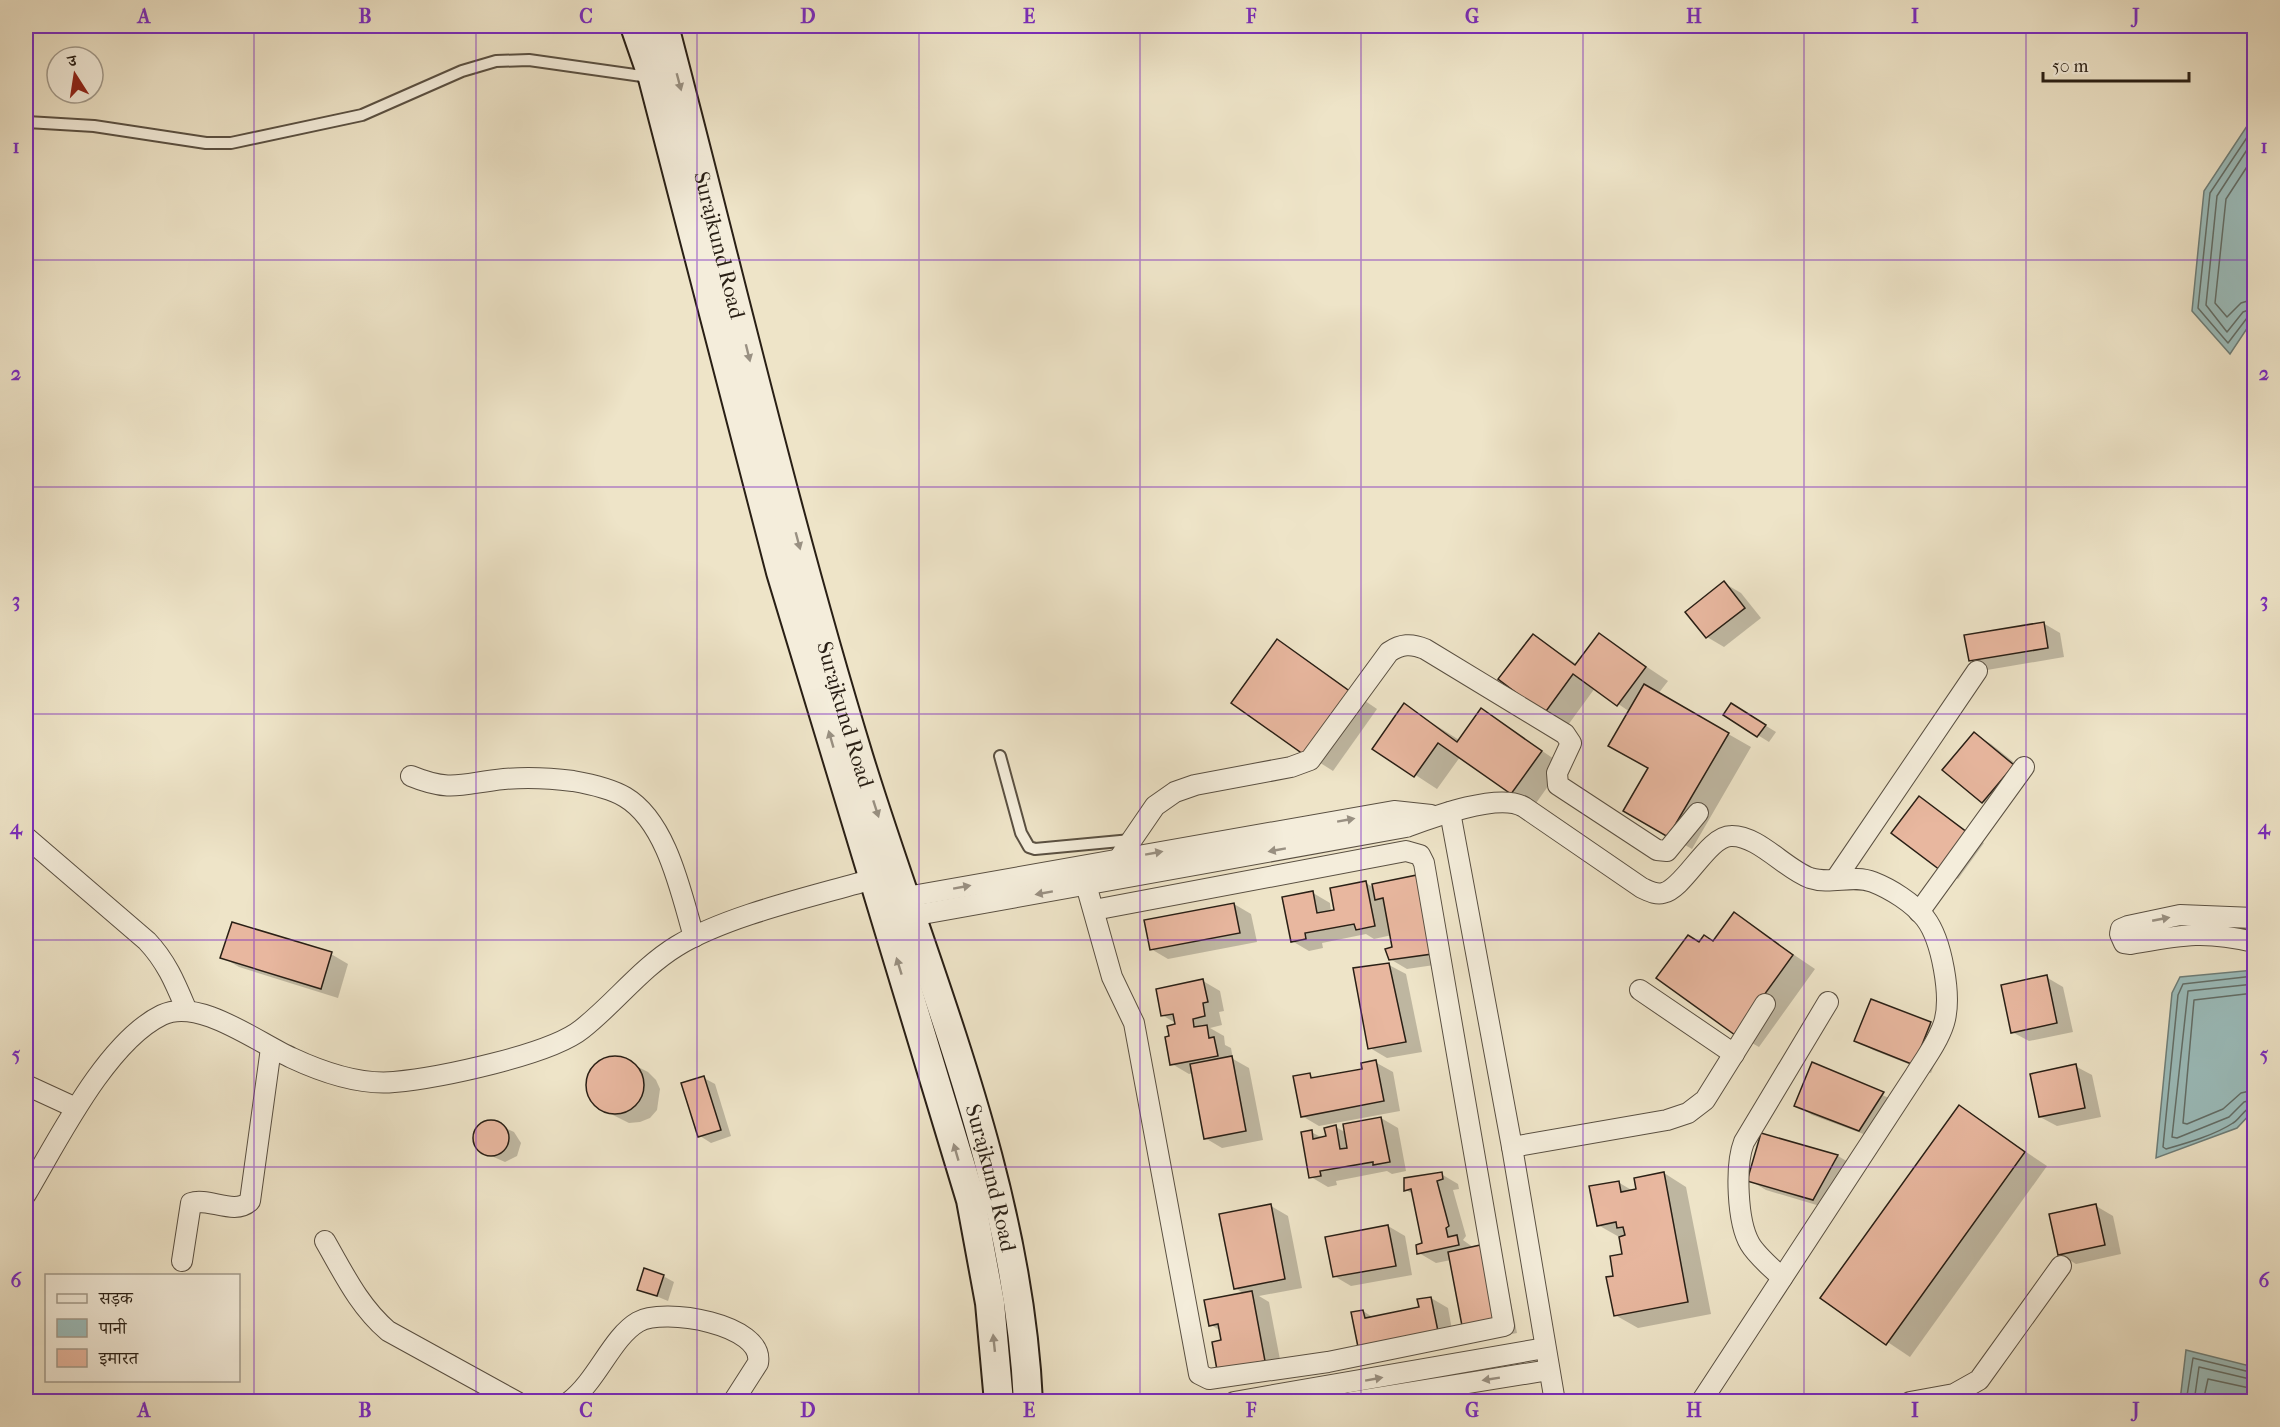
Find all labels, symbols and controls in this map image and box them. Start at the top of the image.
text: A [136,5,152,28]
text: B [358,5,372,28]
text: C [579,5,593,28]
text: D [800,5,816,28]
text: E [1023,5,1035,28]
text: F [1245,5,1257,28]
text: G [1465,5,1479,28]
text: H [1686,5,1702,28]
text: I [1911,5,1919,28]
text: J [2130,5,2140,28]
north arrow [45,45,105,105]
scale bar [2043,45,2188,83]
text: उ [65,50,80,71]
text: 50 m [2052,56,2089,77]
one-way arrow [675,73,684,91]
text: 1 [12,135,20,158]
text: 1 [2260,135,2268,158]
street label: Surajkund Road [688,169,750,323]
one-way arrow [743,343,753,362]
text: 2 [11,362,21,385]
text: 2 [2259,362,2269,385]
one-way arrow [794,532,803,550]
text: 3 [12,589,20,612]
text: 3 [2260,589,2268,612]
street label: Surajkund Road [811,639,879,792]
one-way arrow [826,730,835,748]
one-way arrow [871,800,881,818]
one-way arrow [1337,815,1356,824]
text: 4 [9,816,23,840]
text: 4 [2257,816,2271,840]
one-way arrow [1267,846,1286,855]
one-way arrow [1145,849,1164,858]
one-way arrow [953,882,972,891]
one-way arrow [1034,889,1053,898]
one-way arrow [2152,914,2171,923]
one-way arrow [894,957,903,975]
text: 5 [12,1043,21,1066]
text: 5 [2260,1043,2269,1066]
street label: Surajkund Road [959,1101,1021,1255]
one-way arrow [951,1143,961,1161]
text: 6 [11,1269,23,1292]
text: 6 [2259,1269,2271,1292]
legend [45,1274,240,1382]
text: सड़क [98,1288,134,1309]
text: पानी [98,1318,128,1339]
one-way arrow [989,1334,999,1353]
text: इमारत [98,1348,139,1369]
one-way arrow [1365,1374,1384,1383]
one-way arrow [1481,1375,1500,1384]
text: A [136,1399,152,1422]
text: B [358,1399,372,1422]
text: C [579,1399,593,1422]
text: D [800,1399,816,1422]
text: E [1023,1399,1035,1422]
text: F [1245,1399,1257,1422]
text: G [1465,1399,1479,1422]
text: H [1686,1399,1702,1422]
text: I [1911,1399,1919,1422]
text: J [2130,1399,2140,1422]

